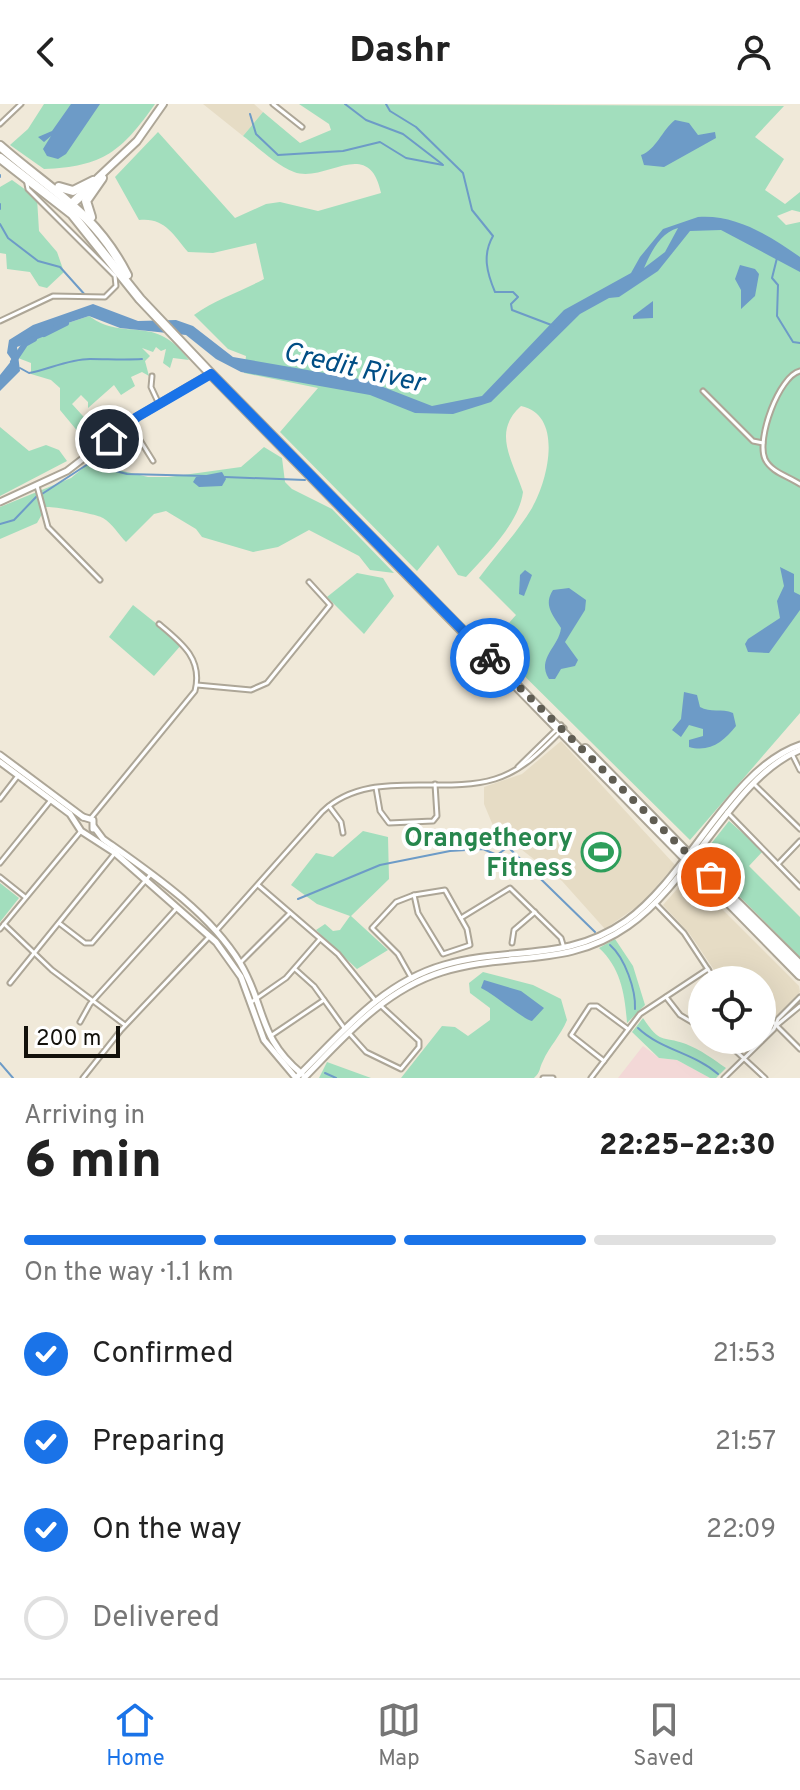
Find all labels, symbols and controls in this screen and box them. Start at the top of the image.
text: Dashr [350,29,450,75]
icon: back [24,30,68,74]
icon: person [732,30,776,74]
water label: Credit River [279,335,430,403]
pin [75,405,143,473]
icon: home [87,417,131,461]
courier [450,618,530,698]
icon: bike [468,636,512,680]
place label: Orangetheory Fitness [404,823,573,886]
sports icon: Orangetheory Fitness [580,831,622,873]
pin [677,843,745,911]
icon: bag [689,855,733,899]
map controls [688,966,776,1054]
button: locate [688,966,776,1054]
scale bar [24,1022,120,1058]
text: 200 m [36,1026,101,1053]
text: Arriving in [24,1100,145,1133]
text: 22:25–22:30 [599,1128,776,1165]
text: 6 min [24,1130,162,1196]
text: On the way · 1.1 km [24,1257,233,1290]
icon: check [24,1332,68,1376]
text: Confirmed [92,1336,234,1373]
text: 21:53 [713,1338,776,1371]
icon: check [24,1420,68,1464]
text: Preparing [92,1424,225,1461]
text: 21:57 [715,1426,776,1459]
icon: check [24,1508,68,1552]
text: On the way [92,1512,242,1549]
text: 22:09 [706,1514,776,1547]
text: Delivered [92,1600,220,1637]
tab: Home [106,1698,165,1773]
tab: Map [377,1698,421,1773]
tab: Saved [633,1698,694,1773]

